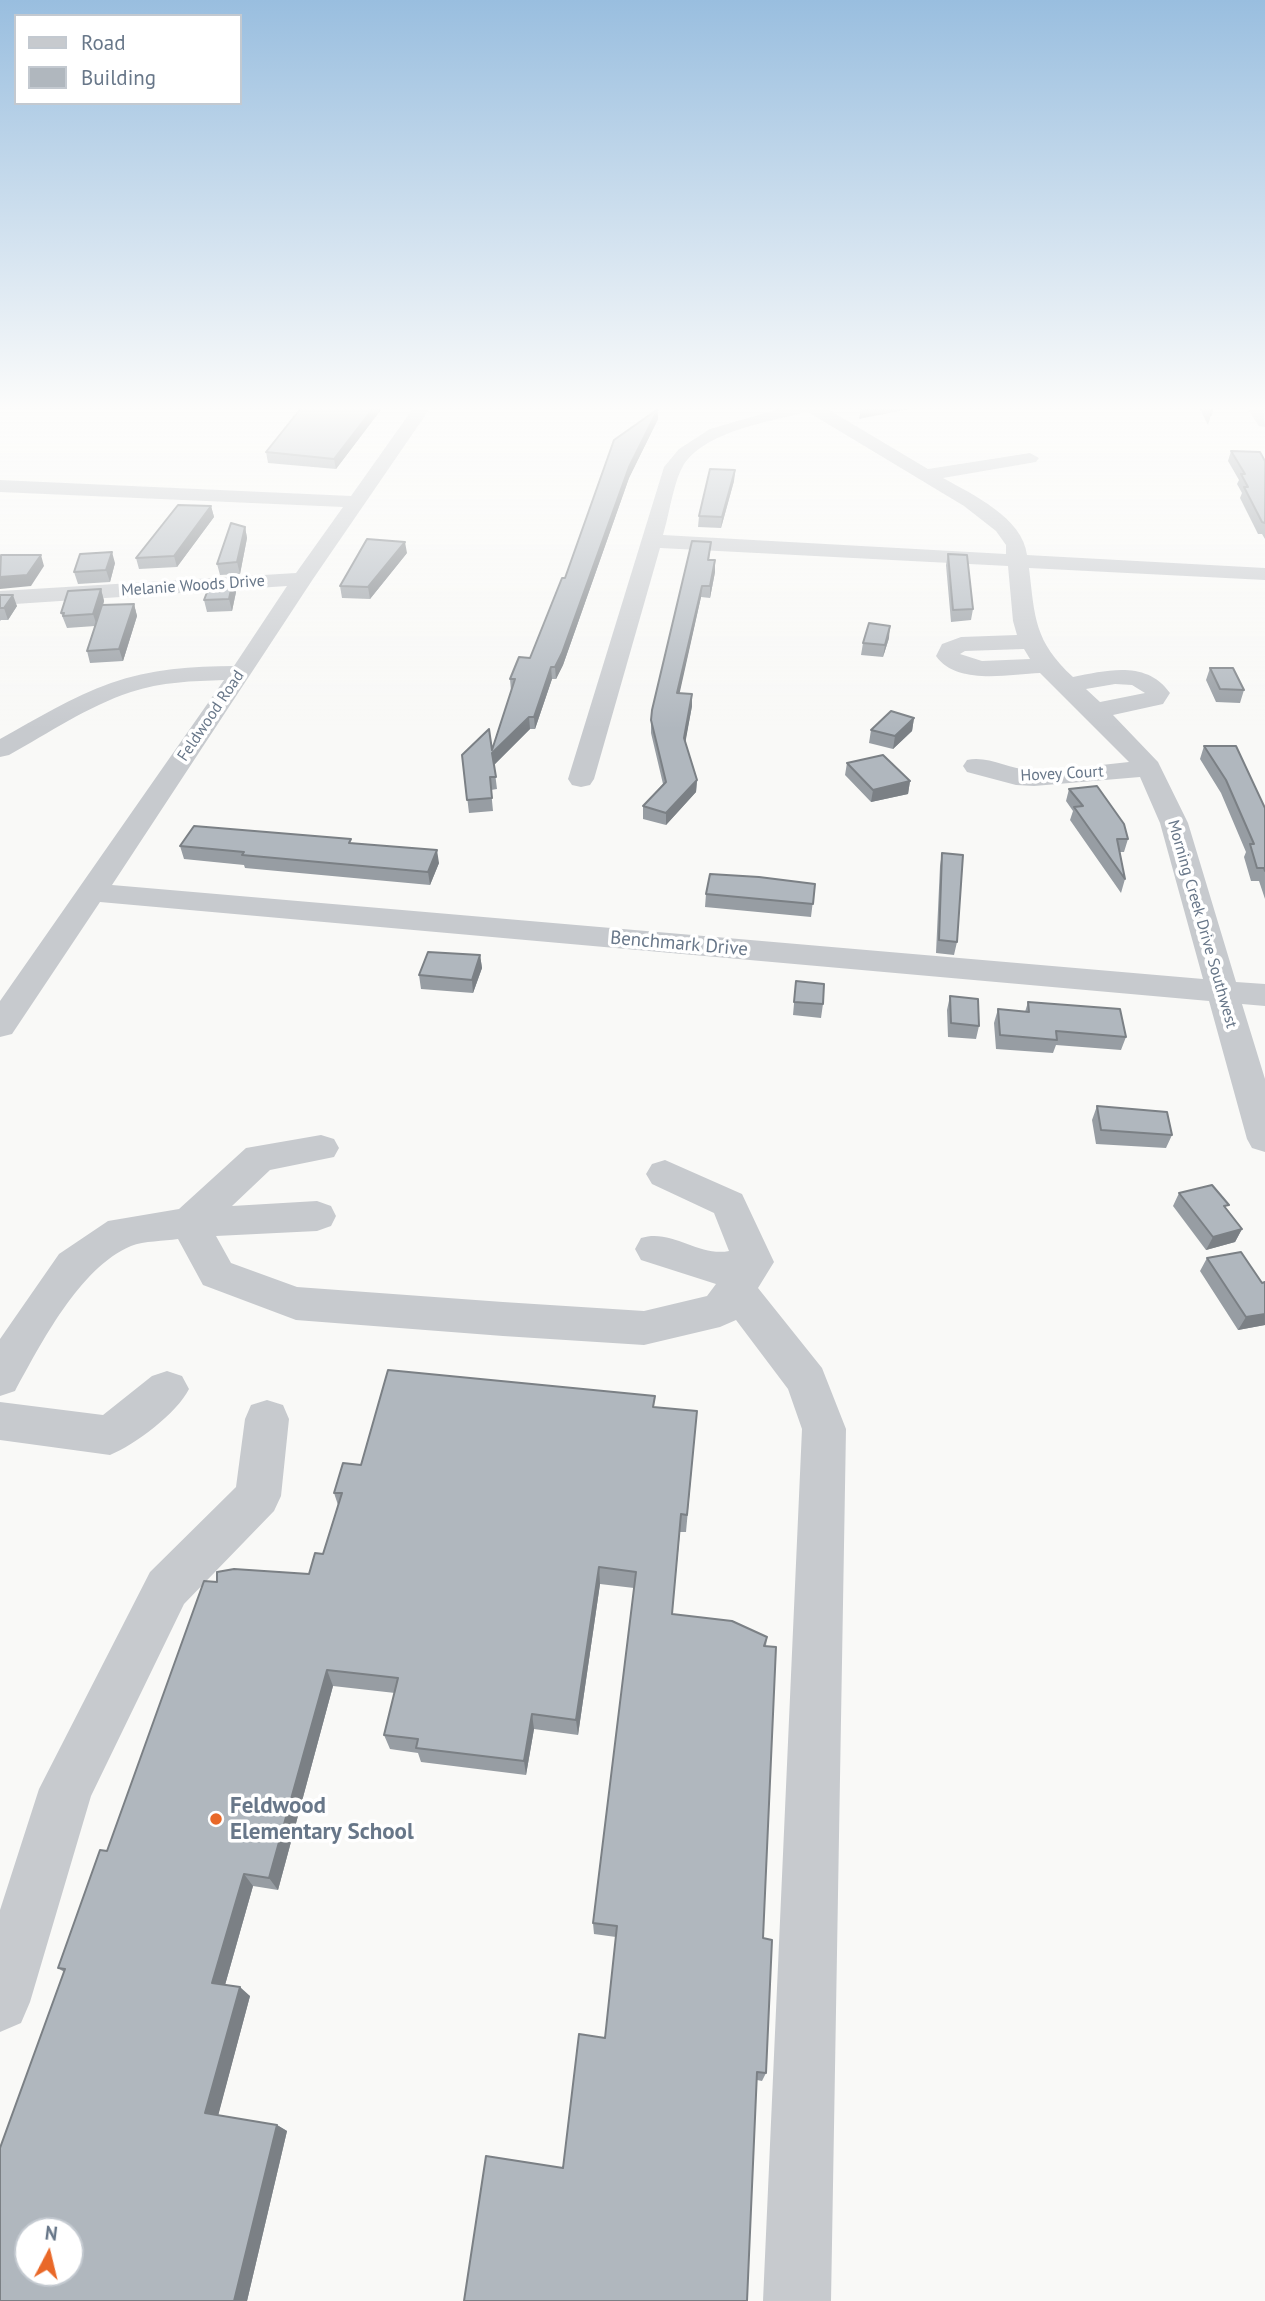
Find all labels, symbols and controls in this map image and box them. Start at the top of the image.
legend [14,14,242,105]
text: Road [81,29,125,56]
text: Building [81,64,156,91]
street label: Melanie Woods Drive [120,571,266,601]
street label: Feldwood Road [174,667,248,765]
street label: Hovey Court [1020,762,1104,786]
street label: Morning Creek Drive Southwest [1163,818,1241,1030]
street label: Benchmark Drive [609,927,749,961]
place label: Feldwood Elementary School [230,1792,414,1846]
marker: Feldwood Elementary School [208,1811,224,1827]
north arrow [14,2217,84,2287]
text: N [44,2220,59,2246]

